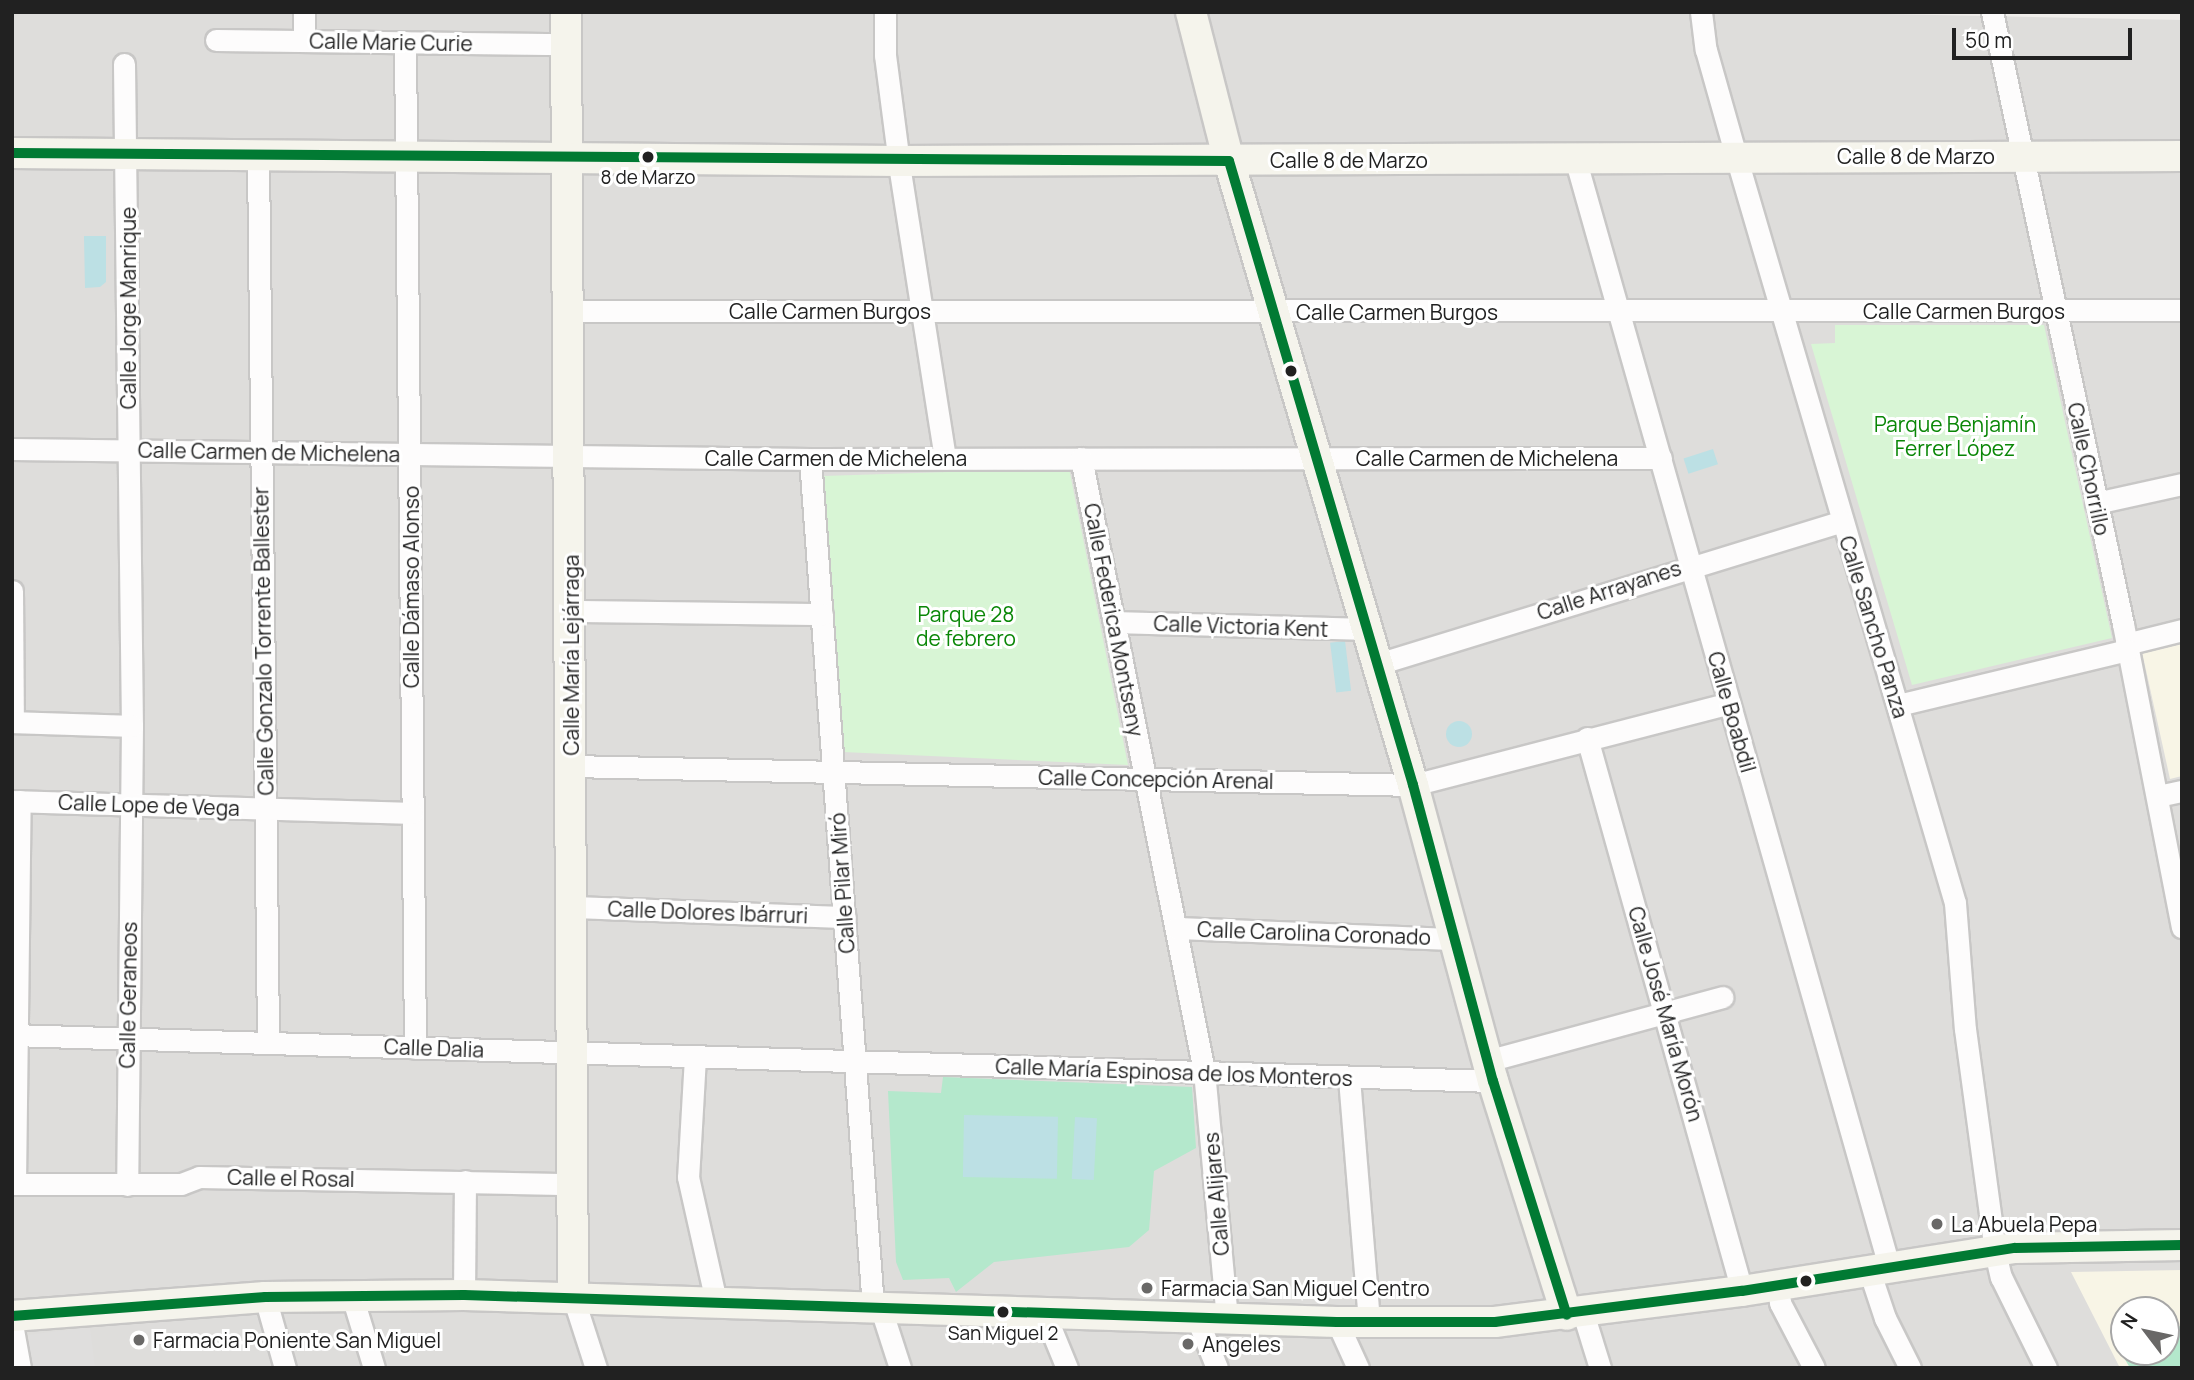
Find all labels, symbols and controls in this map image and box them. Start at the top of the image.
scale bar [1956,14,2136,58]
text: 50 m [1965,26,2012,54]
street label: Calle Marie Curie [309,28,473,56]
street label: Calle 8 de Marzo [1837,143,1995,169]
street label: Calle 8 de Marzo [1270,147,1428,173]
marker: 8 de Marzo [641,150,655,164]
place label: 8 de Marzo [601,167,695,189]
street label: Calle Jorge Manrique [115,207,141,409]
street label: Calle Carmen Burgos [729,298,931,324]
street label: Calle Carmen Burgos [1863,298,2065,324]
street label: Calle Carmen Burgos [1296,299,1498,325]
unlabelled marker [1284,364,1298,378]
street label: Calle Chorrillo [2063,400,2115,538]
park label: Parque Benjamín Ferrer López [1874,411,2036,461]
street label: Calle Carmen de Michelena [138,437,400,467]
street label: Calle Carmen de Michelena [705,445,967,471]
street label: Calle Carmen de Michelena [1356,445,1618,471]
street label: Calle Gonzalo Torrente Ballester [248,486,278,796]
street label: Calle Dámaso Alonso [398,486,424,688]
street label: Calle Federica Montseny [1079,501,1149,739]
street label: Calle Sancho Panza [1834,533,1914,721]
street label: Calle María Lejárraga [558,554,584,756]
street label: Calle Arrayanes [1534,555,1684,625]
park label: Parque 28 de febrero [916,601,1016,651]
street label: Calle Victoria Kent [1153,610,1329,642]
street label: Calle Boabdil [1703,649,1761,775]
street label: Calle Concepción Arenal [1038,764,1274,794]
street label: Calle Lope de Vega [58,789,240,821]
street label: Calle Pilar Miró [825,812,859,954]
street label: Calle Dolores Ibárruri [607,896,809,928]
street label: Calle José María Morón [1623,904,1709,1124]
street label: Calle Carolina Coronado [1197,916,1431,950]
street label: Calle Geraneos [114,921,142,1069]
street label: Calle Dalia [383,1034,485,1062]
street label: Calle María Espinosa de los Monteros [995,1053,1353,1091]
street label: Calle Alijares [1198,1131,1234,1257]
street label: Calle el Rosal [227,1164,355,1192]
place label: La Abuela Pepa [1951,1211,2098,1237]
marker: La Abuela Pepa [1929,1216,1945,1232]
unlabelled marker [1799,1274,1813,1288]
place label: Farmacia San Miguel Centro [1161,1275,1430,1301]
marker: Farmacia San Miguel Centro [1139,1280,1155,1296]
north arrow [2110,1296,2180,1366]
marker: San Miguel 2 [996,1305,1010,1319]
text: N [2114,1308,2144,1334]
place label: San Miguel 2 [948,1323,1058,1345]
place label: Farmacia Poniente San Miguel [153,1327,441,1353]
place label: Angeles [1202,1331,1281,1357]
marker: Farmacia Poniente San Miguel [131,1332,147,1348]
marker: Angeles [1180,1336,1196,1352]

